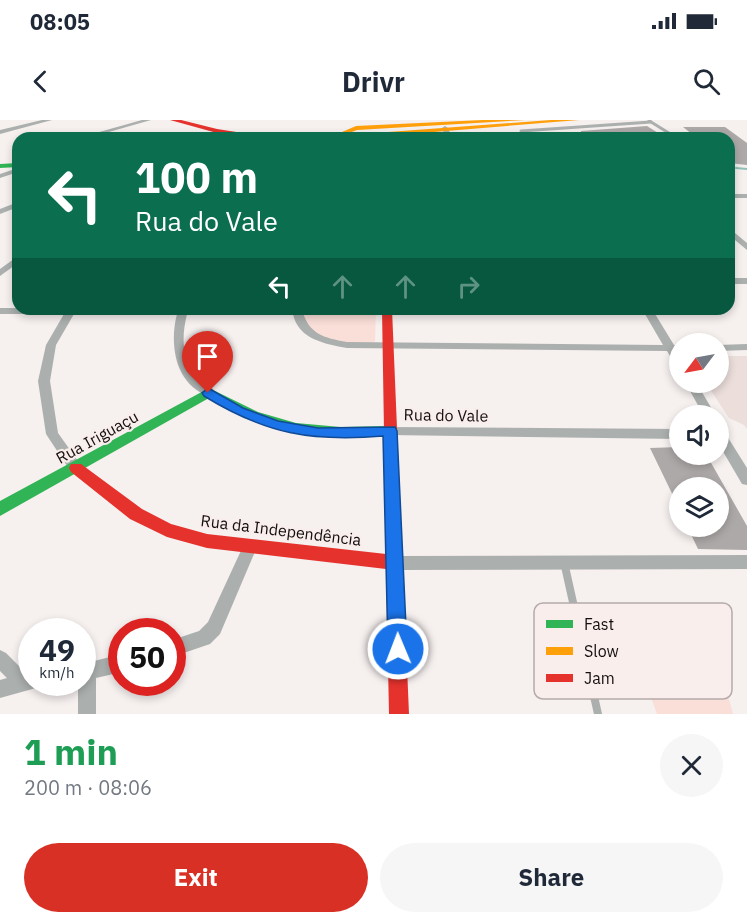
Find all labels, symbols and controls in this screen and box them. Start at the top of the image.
text: 08:05 [30,7,90,36]
text: Drivr [342,64,405,99]
icon: back [24,65,57,98]
icon: search [690,65,723,98]
text: 100 m [135,150,258,205]
icon: left [36,156,114,234]
text: Rua do Vale [135,203,278,238]
icon: left [263,270,296,303]
icon: ahead [326,270,359,303]
icon: ahead [389,270,422,303]
icon: right [452,270,485,303]
pin [182,331,233,393]
north arrow [669,333,729,393]
map controls [669,333,729,537]
icon: arrive [191,340,224,373]
street label: Rua do Vale [404,404,489,426]
button: sound [669,405,729,465]
street label: Rua Iriguaçu [52,406,142,468]
button: layers [669,477,729,537]
street label: Rua da Independência [200,510,363,550]
legend [534,603,732,699]
text: Fast [584,614,614,634]
position arrow [366,617,430,681]
speed limit sign: 50 [108,618,186,696]
text: 49 [39,630,75,669]
text: Slow [584,641,619,661]
text: km/h [39,663,75,682]
text: Jam [584,668,615,688]
text: 1 min [24,728,118,775]
button: close [660,734,723,797]
text: 200 m · 08:06 [24,774,152,801]
button: Exit [24,843,368,912]
button: Share [380,843,723,912]

